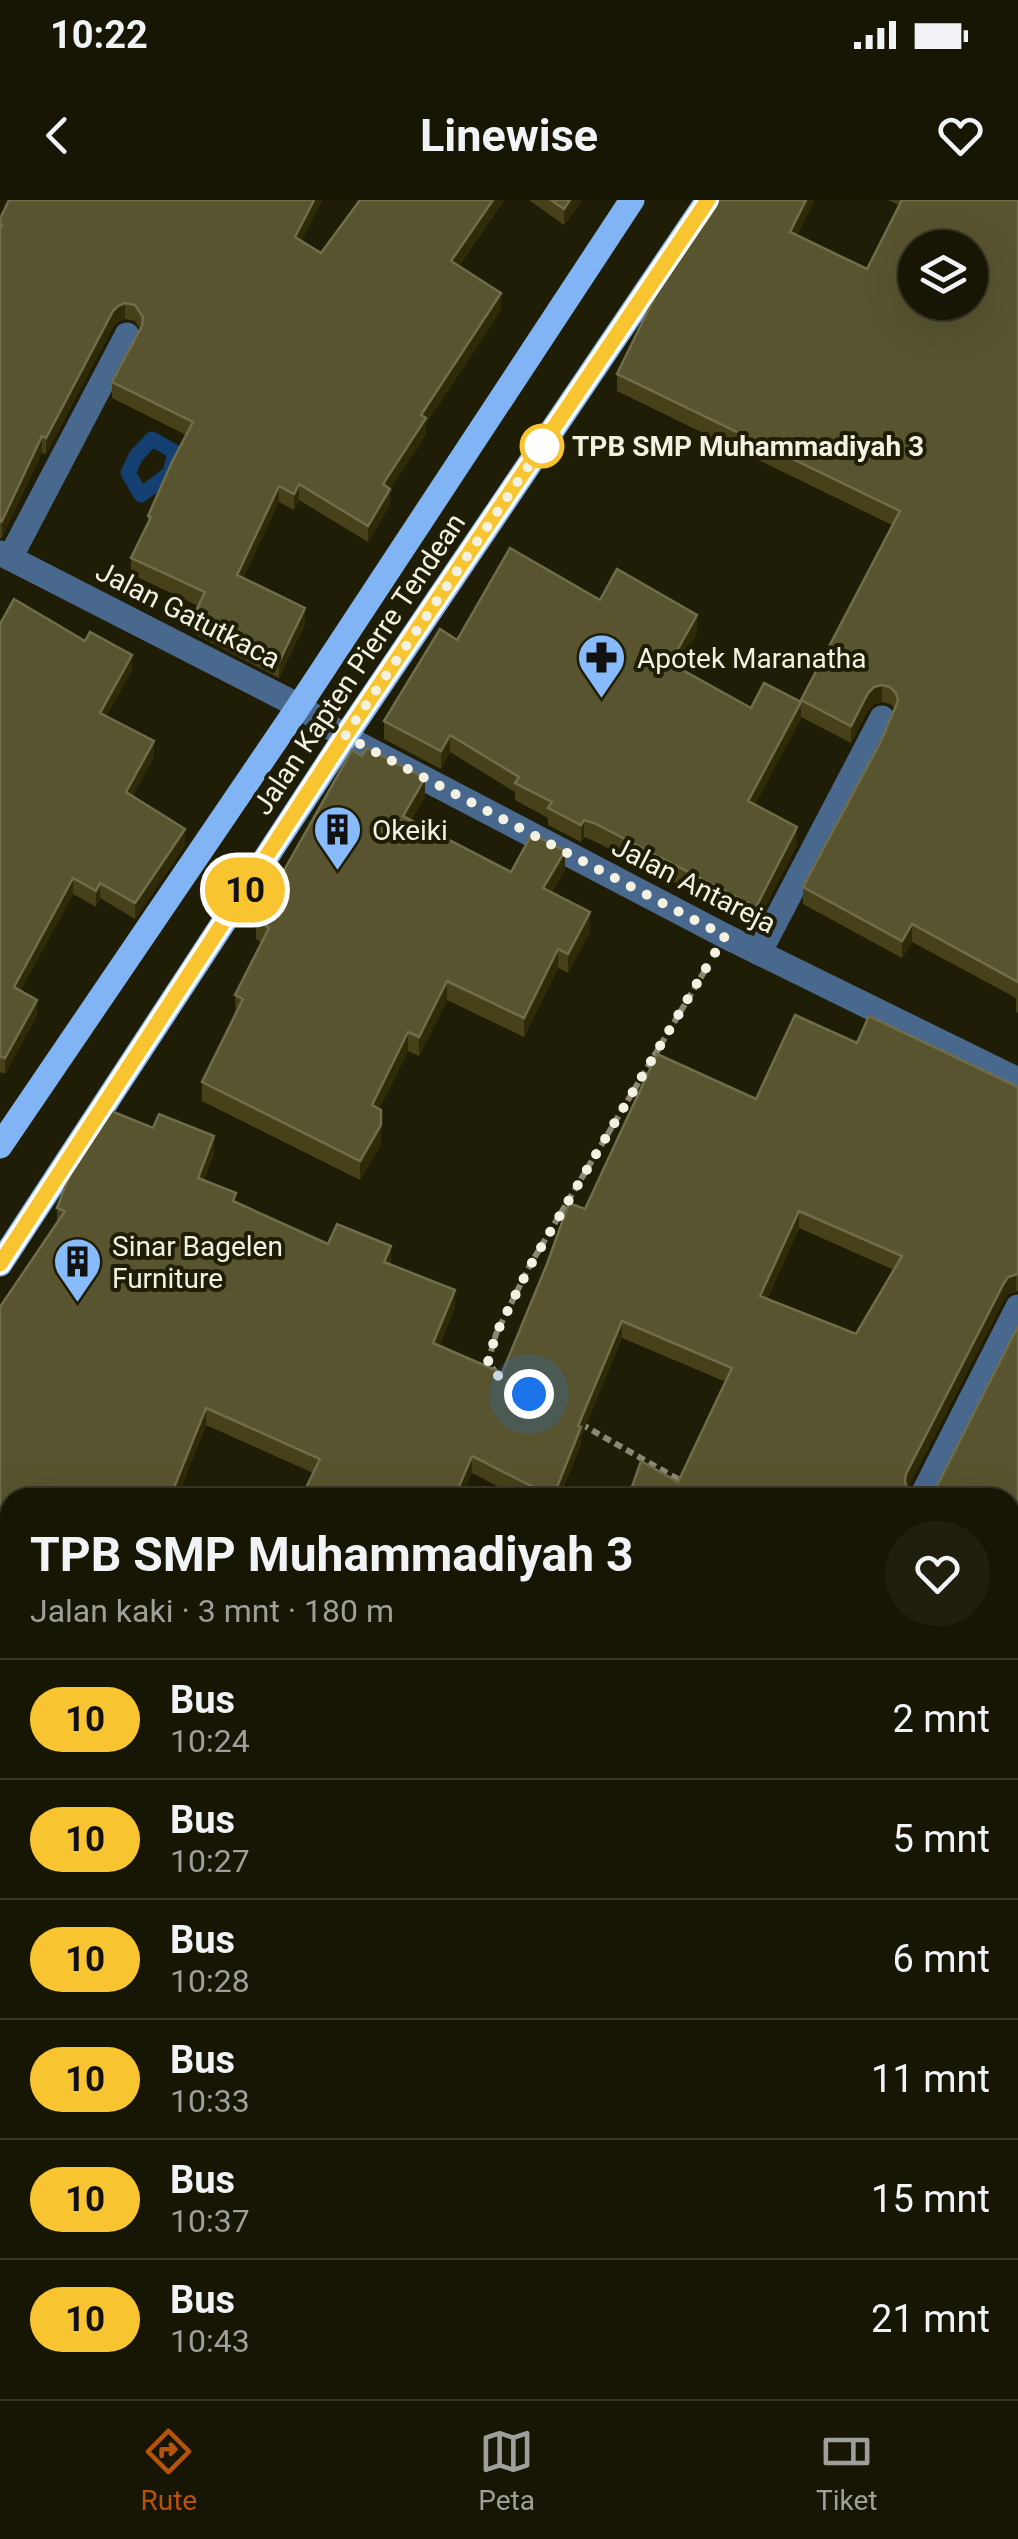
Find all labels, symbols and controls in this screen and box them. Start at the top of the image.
text: 10:22 [50,13,148,57]
icon: back [30,108,85,163]
icon: heart [933,108,988,163]
text: Linewise [420,109,598,162]
map controls [898,230,988,320]
button: layers [898,230,988,320]
marker: TPB SMP Muhammadiyah 3 [521,425,563,467]
place label: TPB SMP Muhammadiyah 3 [572,430,924,463]
street label: Jalan Kapten Pierre Tendean [246,507,472,821]
street label: Jalan Gatutkaca [90,554,286,676]
pharmacy icon: Apotek Maranatha [576,632,628,700]
place label: Apotek Maranatha [637,642,866,675]
building icon: Okeiki [311,804,363,872]
place label: Okeiki [372,814,448,847]
street label: Jalan Antareja [607,830,781,940]
line badge: 10 [200,858,290,922]
text: 10 [225,870,265,911]
place label: Sinar Bagelen Furniture [112,1230,283,1295]
building icon: Sinar Bagelen Furniture [51,1236,103,1304]
your location [504,1369,554,1419]
button: heart [885,1521,990,1626]
text: TPB SMP Muhammadiyah 3 [30,1526,634,1583]
text: Jalan kaki · 3 mnt · 180 m [30,1592,394,1630]
text: Bus [170,1678,235,1722]
text: 2 mnt [892,1697,990,1741]
text: 10 [65,1699,105,1740]
text: 10:24 [170,1722,250,1760]
text: Bus [170,1798,235,1842]
text: 5 mnt [892,1817,990,1861]
text: 10 [65,1819,105,1860]
text: 10:27 [170,1842,250,1880]
text: Bus [170,1918,235,1962]
text: 6 mnt [892,1937,990,1981]
text: 10 [65,1939,105,1980]
text: 10:28 [170,1962,250,2000]
text: Bus [170,2038,235,2082]
text: 11 mnt [871,2057,990,2101]
text: 10 [65,2059,105,2100]
text: 10:33 [170,2082,250,2120]
text: Bus [170,2158,235,2202]
text: 15 mnt [871,2177,990,2221]
text: 10 [65,2179,105,2220]
text: 10:37 [170,2202,250,2240]
text: Bus [170,2278,235,2322]
text: 21 mnt [871,2297,990,2341]
text: 10 [65,2299,105,2340]
text: 10:43 [170,2322,250,2360]
tab: Rute [141,2424,197,2517]
tab: Peta [478,2424,535,2517]
tab: Tiket [816,2424,877,2517]

